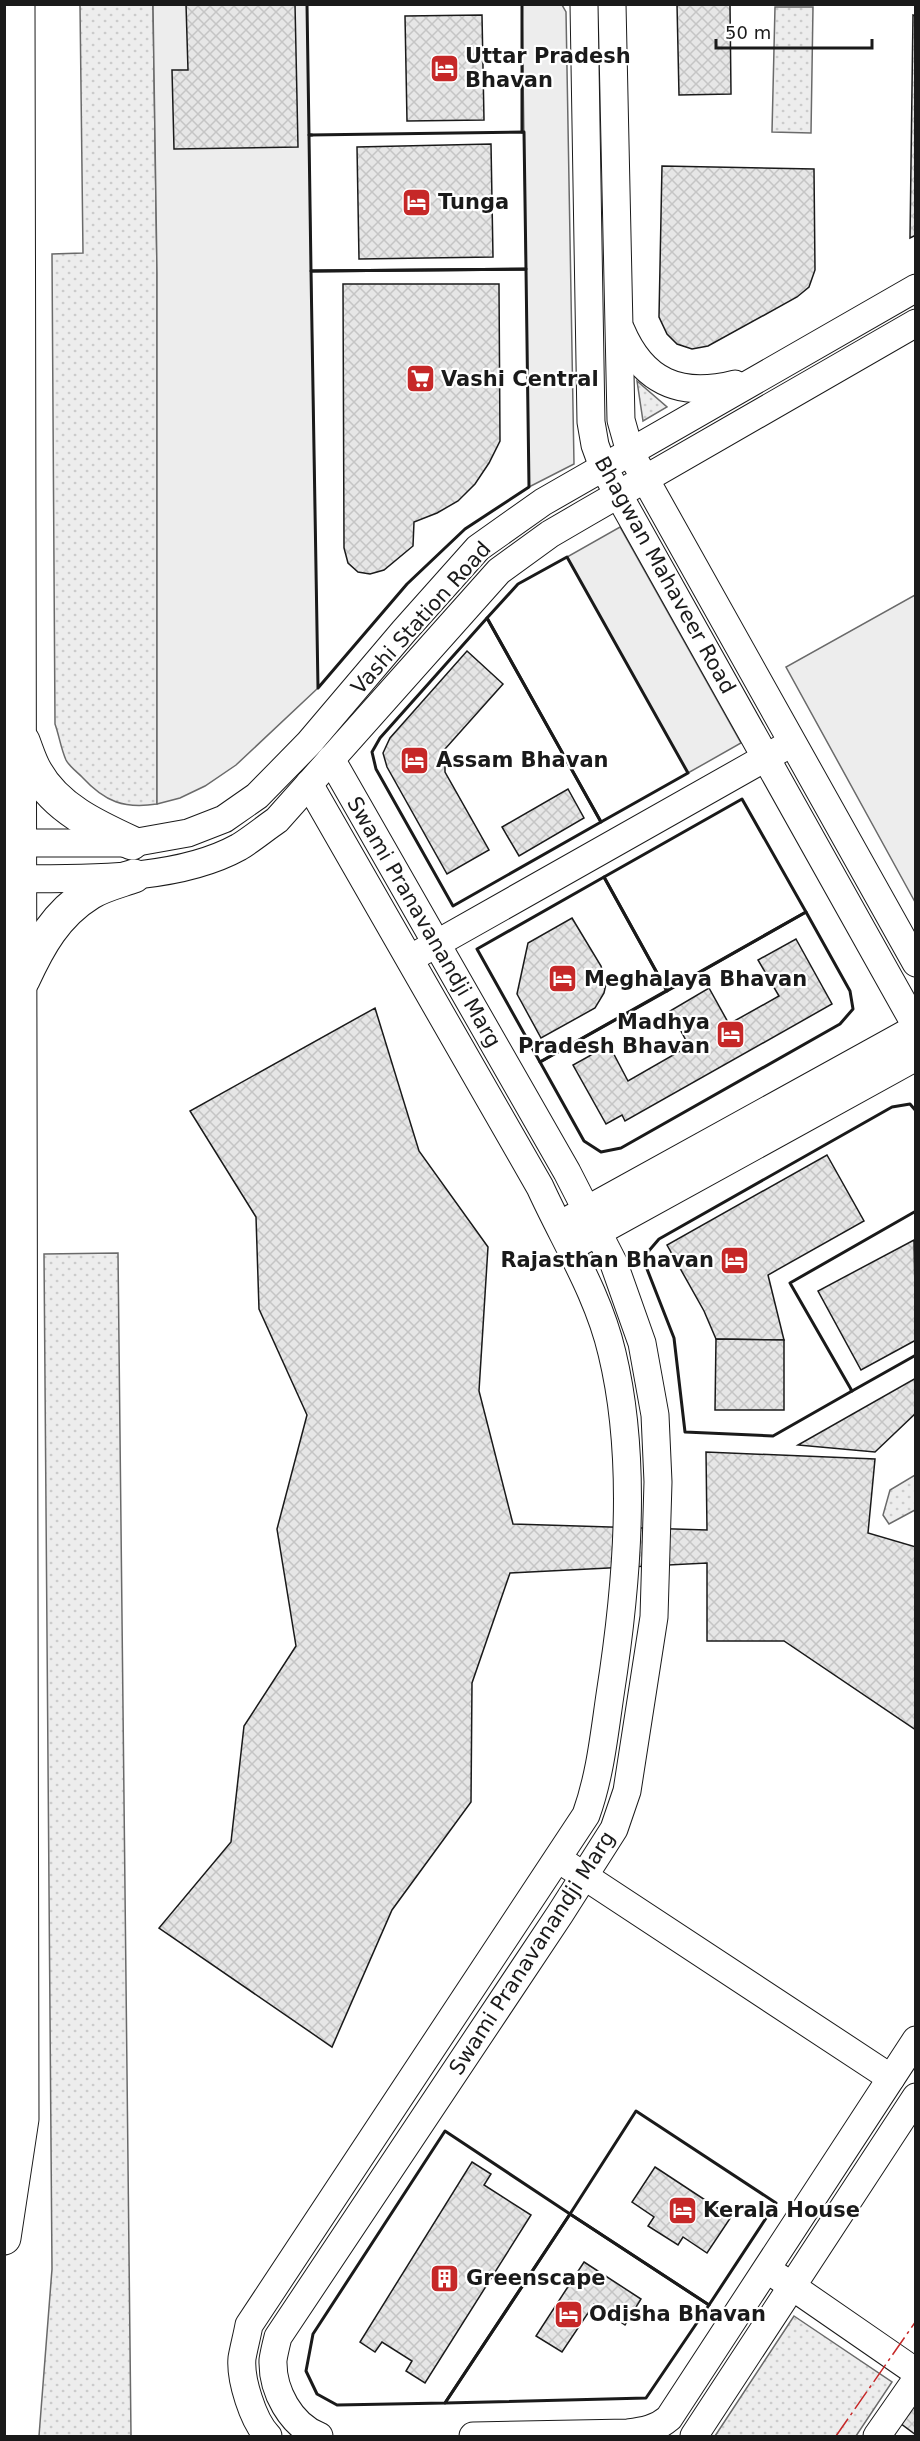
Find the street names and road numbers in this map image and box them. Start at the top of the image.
street label: Bhagwan Mahaveer Road [590,452,740,698]
street label: Vashi Station Road [346,537,496,699]
street label: Swami Pranavanandji Marg [342,792,506,1052]
street label: Swami Pranavanandji Marg [444,1827,620,2079]

